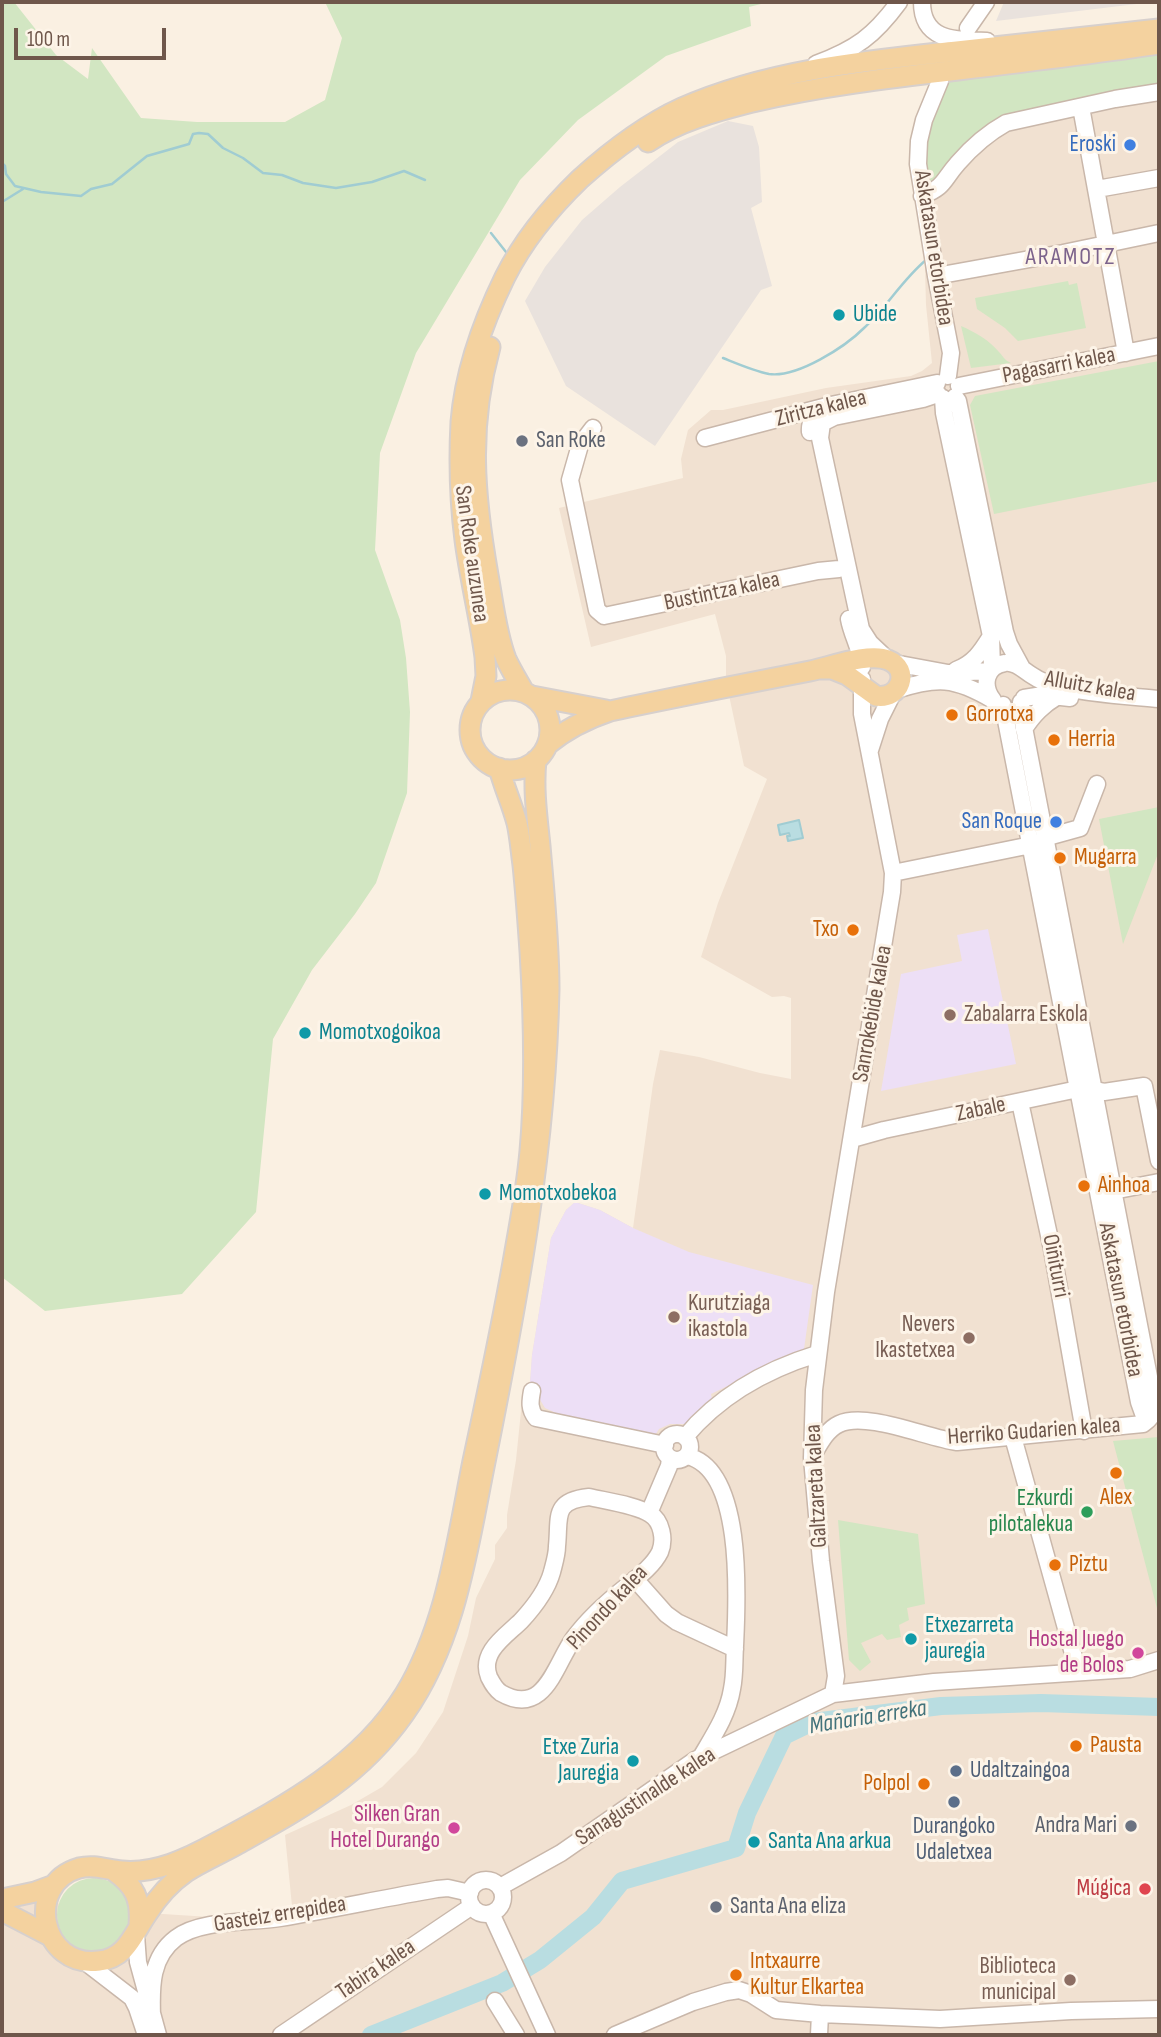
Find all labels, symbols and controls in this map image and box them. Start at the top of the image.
scale bar [18,14,170,58]
text: 100 m [27,27,70,52]
place label: Eroski [1069,131,1116,159]
marker: Eroski [1122,137,1138,153]
street label: Askatasun etorbidea [907,169,959,327]
district label: ARAMOTZ [1026,244,1116,272]
place label: Ubide [853,301,897,329]
marker: Ubide [831,307,847,323]
street label: Pagasarri kalea [1000,342,1118,390]
street label: Ziritza kalea [773,384,869,434]
place label: San Roke [536,427,606,455]
marker: San Roke [514,433,530,449]
street label: San Roke auzunea [448,484,494,624]
street label: Bustintza kalea [662,566,782,618]
street label: Alluitz kalea [1042,665,1138,709]
place label: Gorrotxa [966,701,1034,729]
marker: Gorrotxa [944,707,960,723]
place label: Herria [1068,726,1115,754]
marker: Herria [1046,732,1062,748]
place label: San Roque [961,808,1042,836]
marker: San Roque [1048,814,1064,830]
place label: Mugarra [1074,844,1137,872]
marker: Mugarra [1052,850,1068,866]
place label: Txo [813,916,839,944]
marker: Txo [845,922,861,938]
street label: Sanrokebide kalea [847,943,899,1085]
place label: Zabalarra Eskola [964,1001,1088,1029]
marker: Zabalarra Eskola [942,1007,958,1023]
place label: Momotxogoikoa [319,1019,441,1047]
marker: Momotxogoikoa [297,1025,313,1041]
street label: Zabale [954,1091,1008,1129]
place label: Ainhoa [1098,1172,1150,1200]
marker: Ainhoa [1076,1178,1092,1194]
place label: Momotxobekoa [499,1180,617,1208]
marker: Momotxobekoa [477,1186,493,1202]
street label: Askatasun etorbidea [1092,1221,1148,1379]
street label: Oiñiturri [1035,1232,1075,1300]
place label: Kurutziaga ikastola [688,1290,770,1344]
marker: Kurutziaga ikastola [666,1309,682,1325]
place label: Nevers Ikastetxea [875,1311,955,1365]
marker: Nevers Ikastetxea [961,1330,977,1346]
street label: Herriko Gudarien kalea [947,1412,1121,1452]
street label: Galtzareta kalea [800,1424,834,1548]
marker: Alex [1108,1465,1124,1481]
place label: Alex [1100,1484,1132,1512]
place label: Ezkurdi pilotalekua [989,1485,1073,1539]
marker: Ezkurdi pilotalekua [1079,1504,1095,1520]
place label: Piztu [1069,1551,1108,1579]
marker: Piztu [1047,1557,1063,1573]
street label: Pinondo kalea [562,1560,654,1656]
place label: Etxezarreta jauregia [925,1612,1014,1666]
place label: Hostal Juego de Bolos [1029,1626,1124,1680]
marker: Etxezarreta jauregia [903,1631,919,1647]
marker: Hostal Juego de Bolos [1130,1645,1146,1661]
water label: Mañaria erreka [807,1695,929,1741]
place label: Pausta [1090,1732,1142,1760]
place label: Etxe Zuria Jauregia [543,1734,619,1788]
marker: Pausta [1068,1738,1084,1754]
street label: Sanagustinalde kalea [571,1742,721,1852]
marker: Etxe Zuria Jauregia [625,1753,641,1769]
place label: Udaltzaingoa [970,1757,1070,1785]
marker: Udaltzaingoa [948,1763,964,1779]
place label: Polpol [863,1770,910,1798]
marker: Polpol [916,1776,932,1792]
marker: Durangoko Udaletxea [946,1794,962,1810]
place label: Silken Gran Hotel Durango [330,1801,440,1855]
place label: Andra Mari [1035,1812,1117,1840]
place label: Durangoko Udaletxea [913,1813,995,1867]
marker: Andra Mari [1123,1818,1139,1834]
marker: Silken Gran Hotel Durango [446,1820,462,1836]
place label: Santa Ana arkua [768,1828,891,1856]
marker: Santa Ana arkua [746,1834,762,1850]
place label: Múgica [1077,1875,1131,1903]
marker: Múgica [1137,1881,1153,1897]
street label: Gasteiz errepidea [212,1891,348,1939]
place label: Santa Ana eliza [730,1893,846,1921]
marker: Santa Ana eliza [708,1899,724,1915]
street label: Tabira kalea [331,1934,421,2006]
place label: Intxaurre Kultur Elkartea [750,1948,864,2002]
place label: Biblioteca municipal [980,1953,1056,2007]
marker: Intxaurre Kultur Elkartea [728,1967,744,1983]
marker: Biblioteca municipal [1062,1972,1078,1988]

